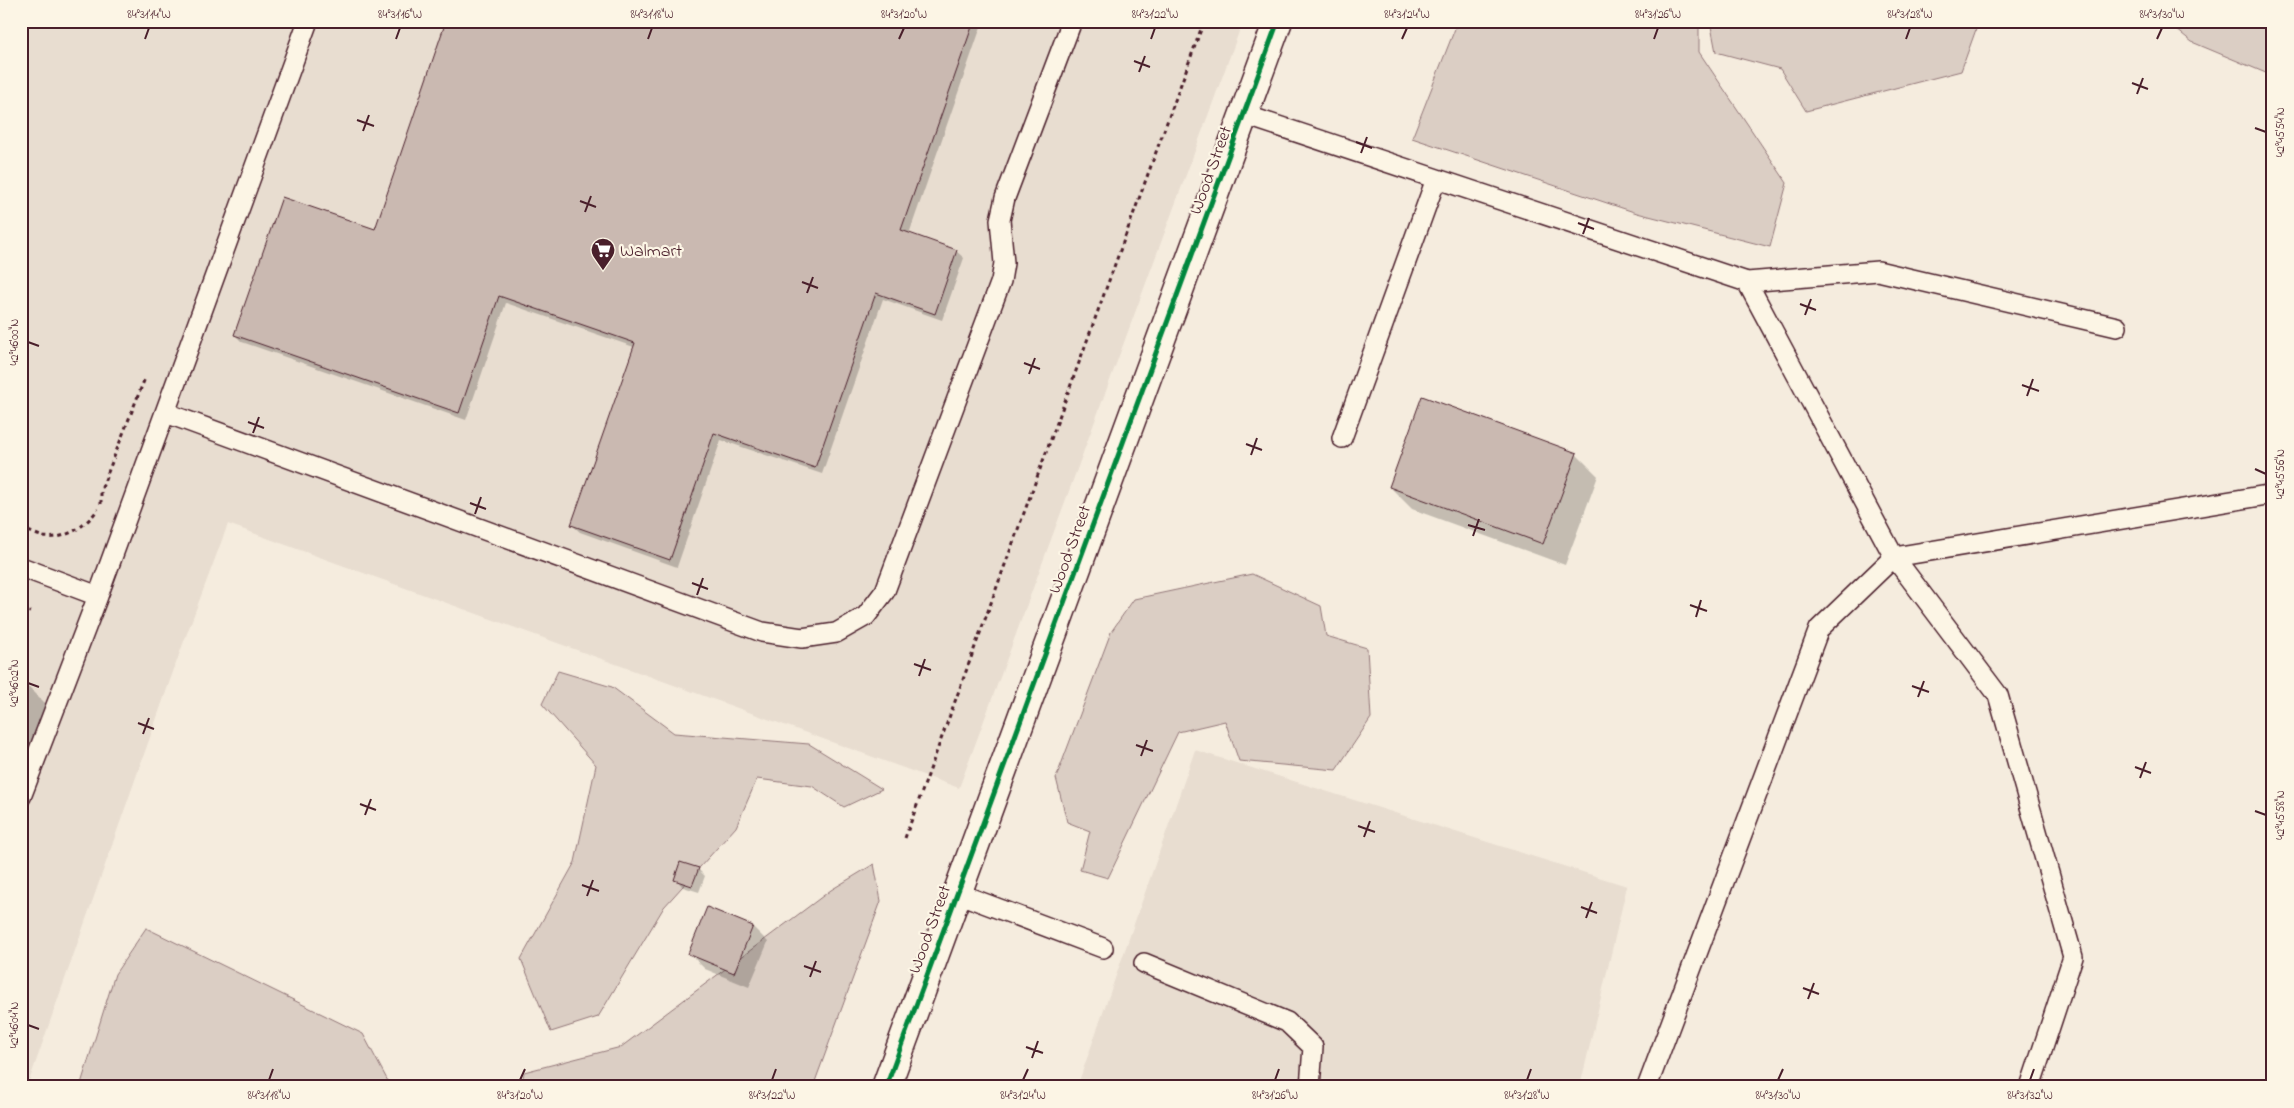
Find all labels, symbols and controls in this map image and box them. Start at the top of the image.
text: 84°31'14"W [127,6,171,24]
text: 84°31'16"W [378,6,422,24]
text: 84°31'18"W [630,6,674,24]
text: 84°31'20"W [881,6,927,24]
text: 84°31'22"W [1132,6,1178,24]
text: 84°31'24"W [1384,6,1430,24]
text: 84°31'26"W [1635,6,1681,24]
text: 84°31'28"W [1887,6,1933,24]
text: 84°31'30"W [2140,6,2184,24]
text: 42°45'54"N [2272,107,2290,157]
street label: Wood Street [1184,123,1240,219]
supermarket icon: Walmart [590,237,616,271]
place label: Walmart [620,239,682,265]
text: 42°46'00"N [6,319,24,365]
text: 42°45'56"N [2272,449,2290,499]
street label: Wood Street [1043,502,1099,598]
text: 42°46'02"N [6,659,24,707]
text: 42°45'58"N [2272,790,2290,840]
street label: Wood Street [903,882,959,978]
text: 42°46'04"N [6,1002,24,1048]
text: 84°31'18"W [247,1087,291,1105]
text: 84°31'20"W [497,1087,543,1105]
text: 84°31'22"W [749,1087,795,1105]
text: 84°31'24"W [1000,1087,1046,1105]
text: 84°31'26"W [1252,1087,1298,1105]
text: 84°31'28"W [1504,1087,1550,1105]
text: 84°31'30"W [1756,1087,1800,1105]
text: 84°31'32"W [2007,1087,2053,1105]

